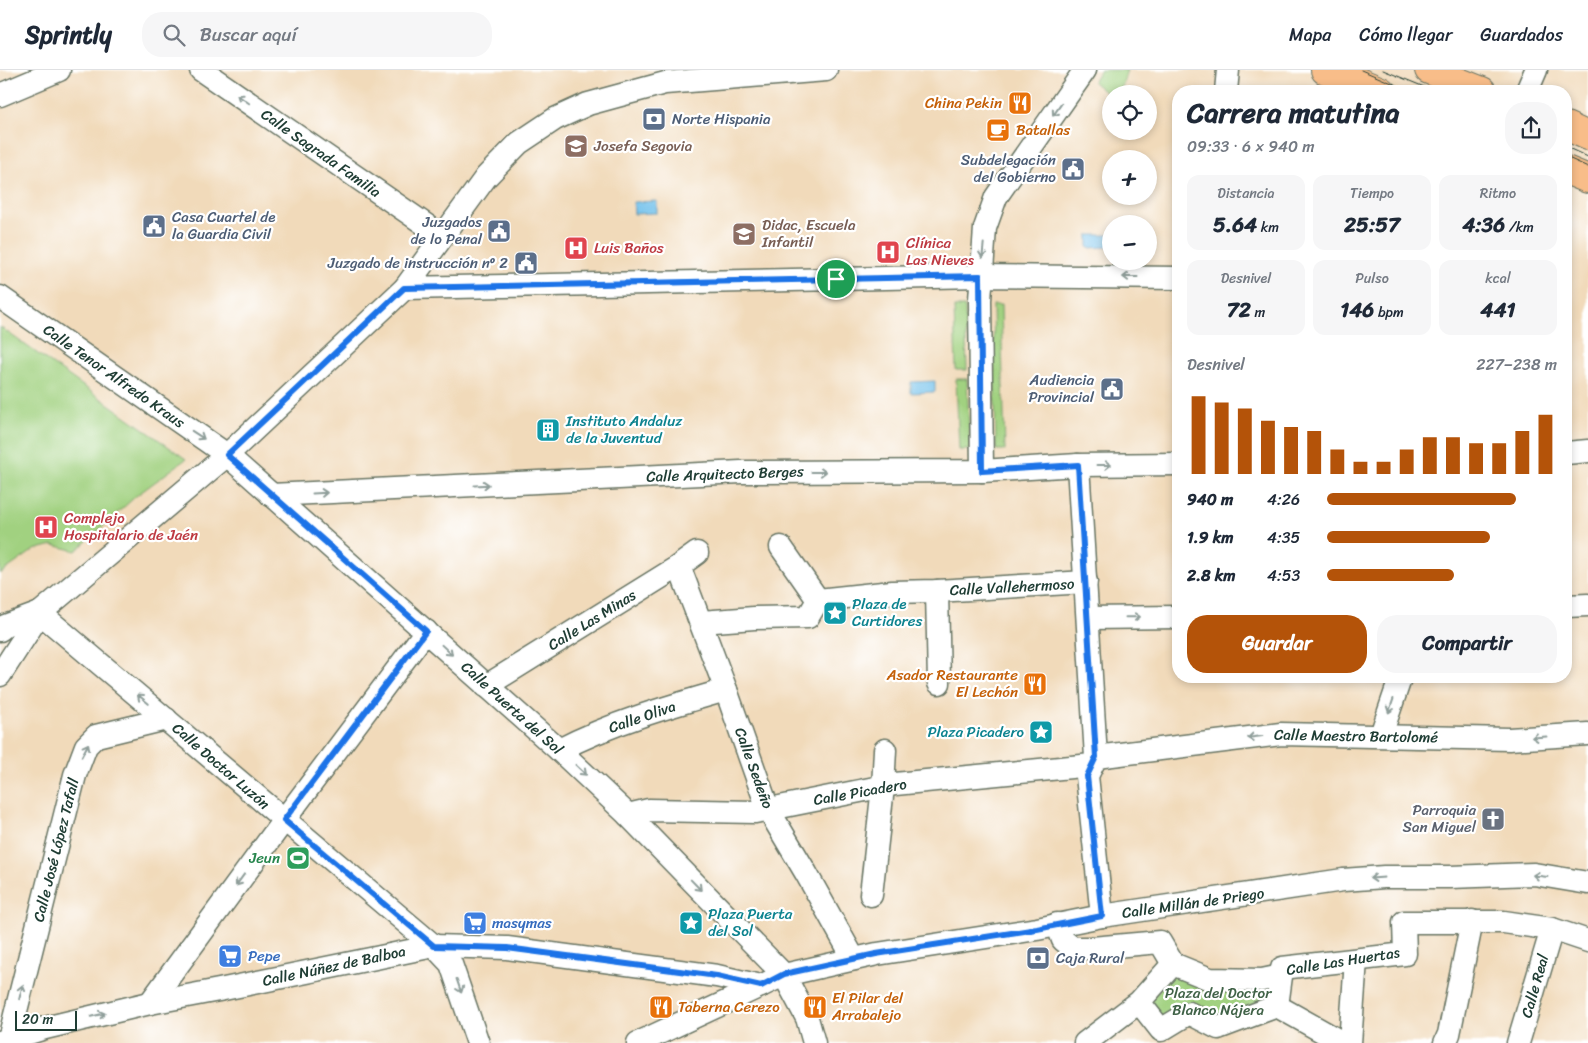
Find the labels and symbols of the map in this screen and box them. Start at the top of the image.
place label: China Pekin [925,90,1002,116]
restaurant icon: China Pekin [1007,90,1033,116]
one-way arrow [236,94,250,104]
street label: Calle Sagrada Familia [255,102,387,205]
one-way arrow [1052,103,1062,117]
bank icon: Norte Hispania [641,106,667,132]
place label: Norte Hispania [672,106,771,132]
cafe icon: Batallas [985,117,1011,143]
place label: Batallas [1016,117,1070,143]
school or university icon: Josefa Segovia [563,133,589,159]
place label: Josefa Segovia [593,133,693,159]
place label: Subdelegación del Gobierno [961,147,1056,190]
public building icon: Subdelegación del Gobierno [1060,156,1086,182]
place label: Casa Cuartel de la Guardia Civil [172,204,275,247]
place label: Juzgados de lo Penal [410,209,483,252]
place label: Didac, Escuela Infantil [761,212,856,255]
public building icon: Casa Cuartel de la Guardia Civil [141,213,167,239]
public building icon: Juzgados de lo Penal [486,218,512,244]
school or university icon: Didac, Escuela Infantil [731,221,757,247]
place label: Clínica Las Nieves [906,230,975,273]
hospital icon: Luis Baños [563,235,589,261]
place label: Luis Baños [594,235,664,261]
hospital icon: Clínica Las Nieves [875,239,901,265]
one-way arrow [978,243,987,259]
place label: Juzgado de instrucción nº 2 [327,250,508,276]
public building icon: Juzgado de instrucción nº 2 [513,250,539,276]
pin [815,258,857,300]
one-way arrow [1122,272,1138,282]
street label: Calle Tenor Alfredo Kraus [38,317,190,435]
place label: Audiencia Provincial [1028,367,1095,410]
public building icon: Audiencia Provincial [1099,376,1125,402]
place label: Instituto Andaluz de la Juventud [565,408,683,451]
building icon: Instituto Andaluz de la Juventud [535,417,561,443]
one-way arrow [191,430,205,440]
street label: Calle Arquitecto Berges [646,458,804,490]
one-way arrow [1096,460,1112,470]
one-way arrow [811,467,827,477]
one-way arrow [474,480,490,490]
one-way arrow [312,488,328,498]
place label: Complejo Hospitalario de Jaén [64,505,198,548]
hospital icon: Complejo Hospitalario de Jaén [33,514,59,540]
street label: Calle Vallehermoso [949,571,1075,603]
street label: Calle Las Minas [543,582,642,658]
place label: Plaza de Curtidores [852,591,922,634]
place icon: Plaza de Curtidores [822,600,848,626]
one-way arrow [1125,613,1141,622]
one-way arrow [441,644,454,656]
street label: Calle Puerta del Sol [455,655,570,762]
place label: Asador Restaurante El Lechón [886,662,1018,705]
restaurant icon: Asador Restaurante El Lechón [1022,671,1048,697]
street label: Calle Oliva [605,693,680,741]
one-way arrow [136,694,149,705]
one-way arrow [1386,698,1395,713]
street label: Calle Doctor Luzón [166,716,276,816]
place label: Plaza Picadero [927,719,1025,745]
place icon: Plaza Picadero [1028,719,1054,745]
street label: Calle Maestro Bartolomé [1274,722,1438,750]
street label: Calle Sedeño [727,724,781,813]
one-way arrow [1247,732,1263,742]
one-way arrow [1532,732,1548,742]
one-way arrow [80,743,90,758]
one-way arrow [575,764,587,776]
street label: Calle Picadero [811,771,909,813]
street label: Calle José López Tafall [26,775,87,925]
place label: Parroquia San Miguel [1402,797,1477,840]
church icon: Parroquia San Miguel [1480,806,1506,832]
place label: Jeun [248,845,280,871]
sports icon: Jeun [285,845,311,871]
one-way arrow [1532,870,1548,880]
one-way arrow [235,873,245,887]
one-way arrow [1370,873,1386,882]
one-way arrow [690,878,702,890]
street label: Calle Millán de Priego [1120,880,1266,926]
place label: Plaza Puerta del Sol [708,901,793,944]
supermarket icon: masymas [462,910,488,936]
place label: masymas [492,910,552,936]
place icon: Plaza Puerta del Sol [678,910,704,936]
street label: Calle Núñez de Balboa [260,938,409,994]
street label: Calle Las Huertas [1285,939,1402,983]
supermarket icon: Pepe [217,943,243,969]
place label: Pepe [248,943,281,969]
bank icon: Caja Rural [1025,945,1051,971]
place label: Caja Rural [1056,945,1125,971]
street label: Calle Real [1514,950,1557,1021]
one-way arrow [455,978,464,993]
park label: Plaza del Doctor Blanco Nájera [1165,980,1272,1023]
one-way arrow [17,984,26,1000]
place label: El Pilar del Arrabalejo [831,985,904,1028]
restaurant icon: Taberna Cerezo [648,994,674,1020]
place label: Taberna Cerezo [678,994,780,1020]
restaurant icon: El Pilar del Arrabalejo [802,994,828,1020]
scale bar [15,1008,78,1031]
one-way arrow [89,1010,105,1020]

